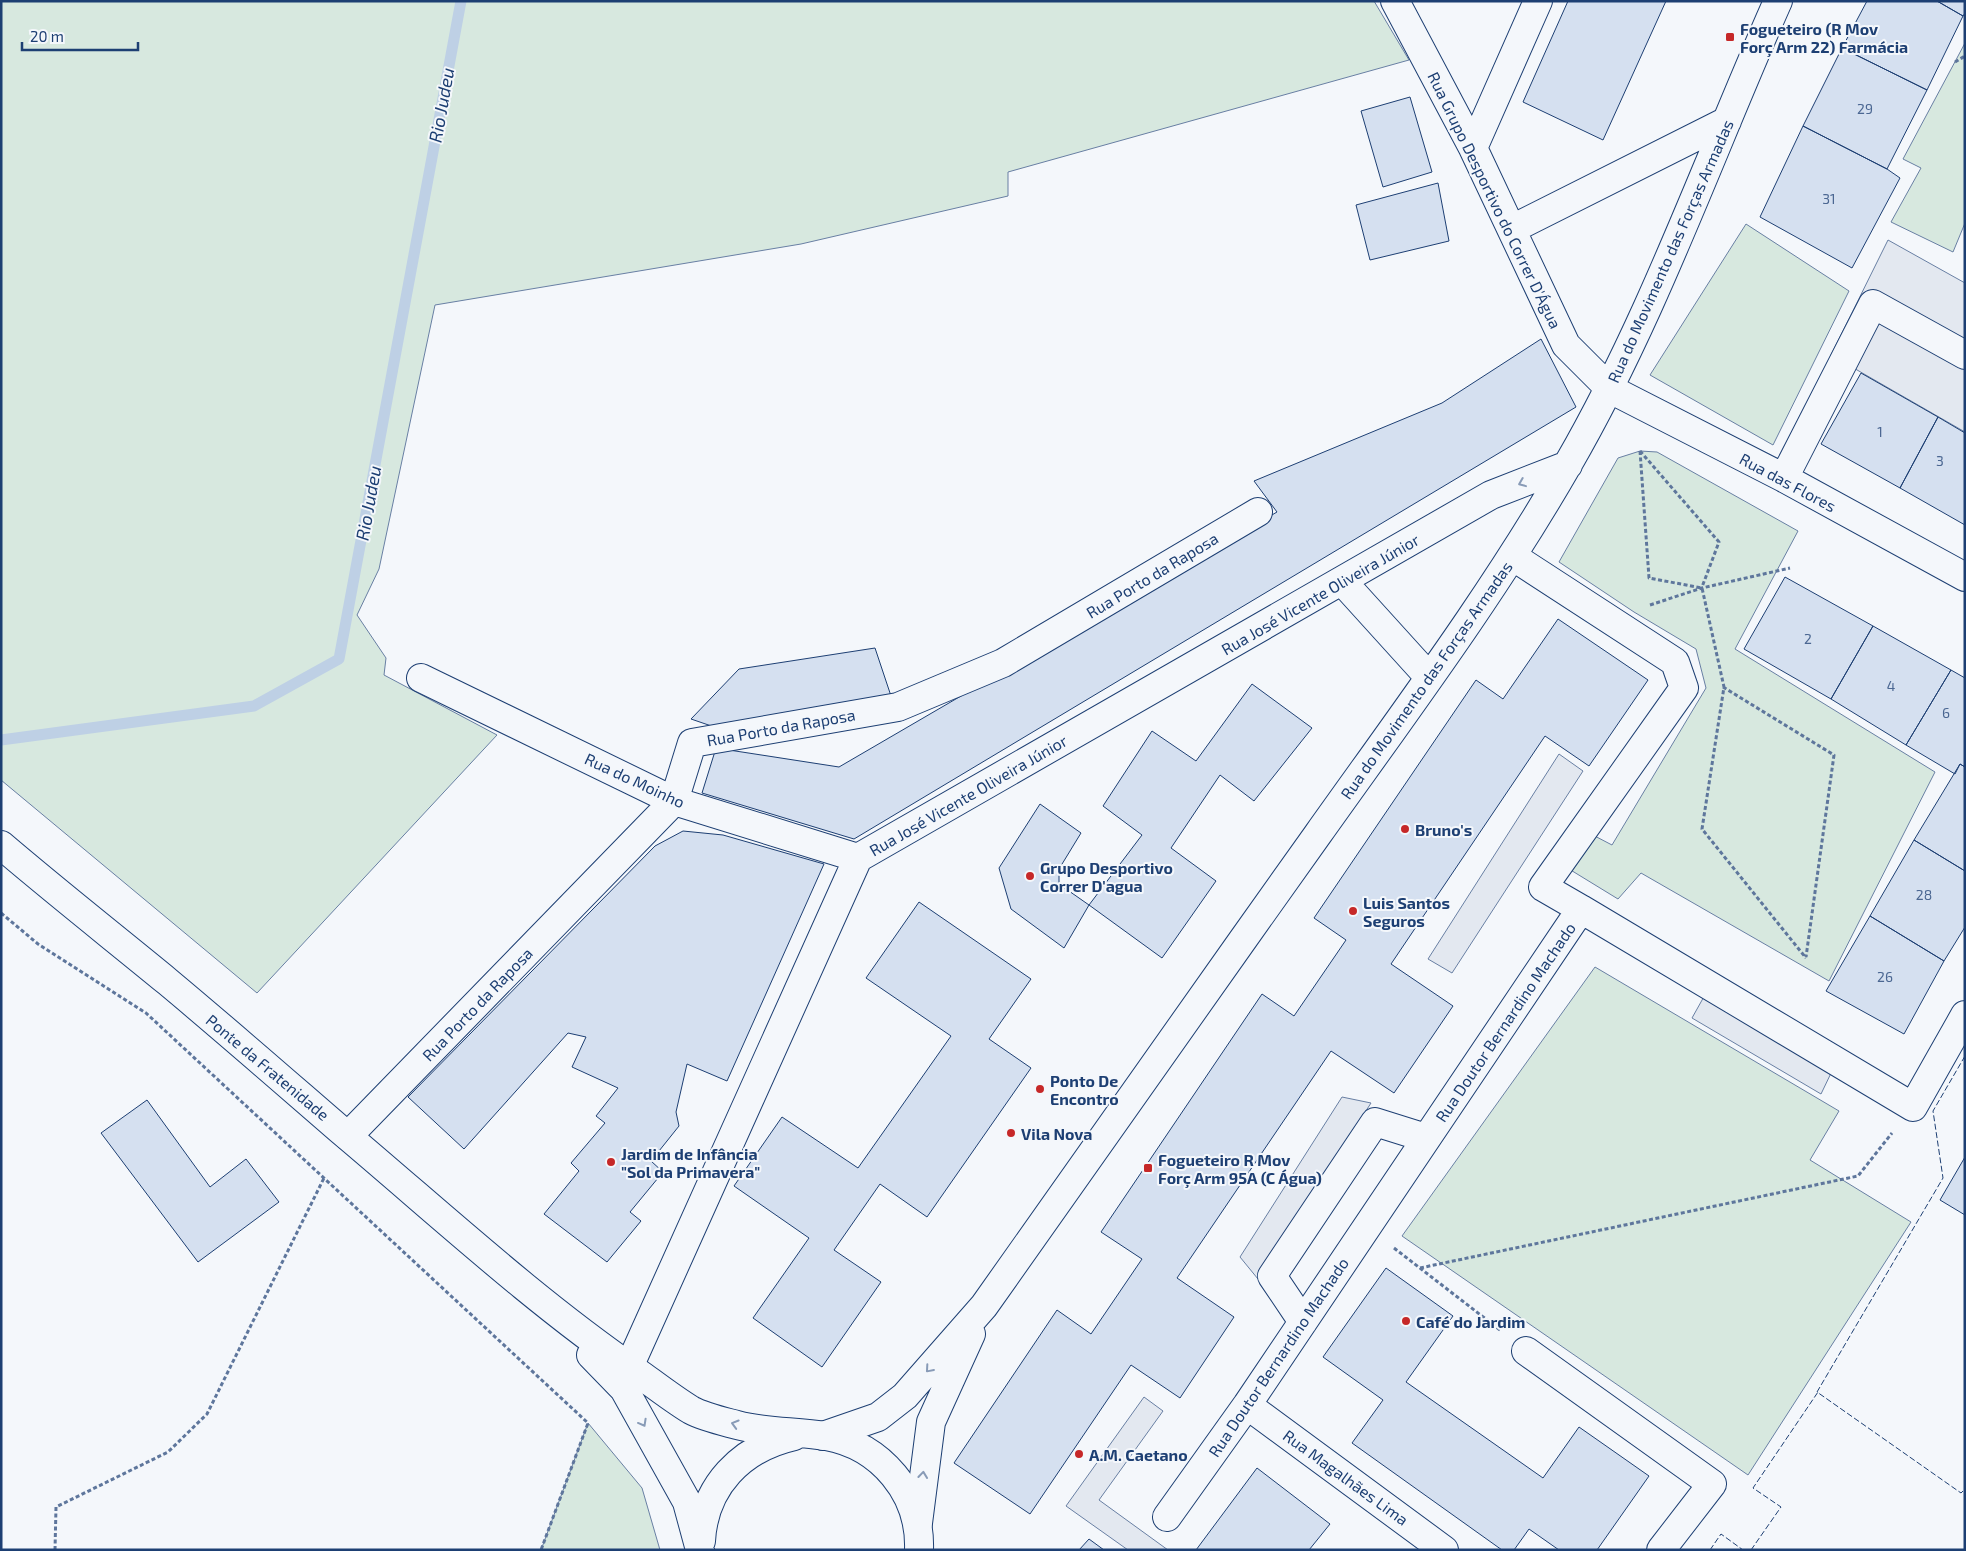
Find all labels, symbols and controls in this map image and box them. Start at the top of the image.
place label: Fogueteiro (R Mov Forç Arm 22) Farmácia [1740,19,1908,58]
scale bar [22,20,139,52]
text: 20 m [30,27,64,45]
marker: Fogueteiro (R Mov Forç Arm 22) Farmácia [1724,31,1736,43]
water label: Rio Judeu [424,66,458,144]
street label: Rua Grupo Desportivo do Correr D'Água [1424,69,1566,331]
house number: 29 [1857,100,1873,117]
street label: Rua do Movimento das Forças Armadas [1603,117,1738,386]
house number: 31 [1822,190,1836,207]
house number: 1 [1877,423,1883,440]
street label: Rua das Flores [1737,449,1839,515]
house number: 3 [1936,452,1944,469]
water label: Rio Judeu [351,464,385,542]
one-way arrow [1518,477,1527,487]
street label: Rua Porto da Raposa [1083,528,1221,622]
street label: Rua José Vicente Oliveira Júnior [1218,529,1423,659]
street label: Rua do Movimento das Forças Armadas [1336,557,1517,803]
house number: 2 [1804,630,1812,647]
house number: 4 [1887,677,1895,694]
house number: 6 [1942,704,1950,721]
street label: Rua Porto da Raposa [705,705,857,749]
street label: Rua José Vicente Oliveira Júnior [866,730,1071,860]
street label: Rua do Moinho [582,749,688,811]
place label: Bruno's [1415,820,1472,839]
marker: Bruno's [1399,823,1411,835]
place label: Grupo Desportivo Correr D'agua [1040,858,1173,895]
marker: Grupo Desportivo Correr D'agua [1024,870,1036,882]
house number: 28 [1916,886,1932,903]
place label: Luis Santos Seguros [1363,893,1450,930]
marker: Luis Santos Seguros [1347,905,1359,917]
street label: Rua Doutor Bernardino Machado [1431,919,1579,1125]
street label: Rua Porto da Raposa [418,943,536,1065]
house number: 26 [1877,968,1893,985]
street label: Ponte da Fratenidade [203,1010,333,1124]
place label: Ponto De Encontro [1050,1071,1119,1108]
marker: Ponto De Encontro [1034,1083,1046,1095]
place label: Vila Nova [1021,1124,1092,1143]
marker: Vila Nova [1005,1127,1017,1139]
place label: Jardim de Infância "Sol da Primavera" [621,1144,760,1181]
place label: Fogueteiro R Mov Forç Arm 95A (C Água) [1158,1150,1322,1189]
marker: Jardim de Infância "Sol da Primavera" [605,1156,617,1168]
marker: Fogueteiro R Mov Forç Arm 95A (C Água) [1142,1162,1154,1174]
street label: Rua Doutor Bernardino Machado [1204,1254,1352,1460]
place label: Café do Jardim [1416,1312,1525,1331]
marker: Café do Jardim [1400,1315,1412,1327]
one-way arrow [926,1364,935,1373]
one-way arrow [637,1418,647,1427]
one-way arrow [731,1420,740,1430]
street label: Rua Magalhães Lima [1280,1425,1412,1529]
place label: A.M. Caetano [1089,1445,1188,1464]
marker: A.M. Caetano [1073,1448,1085,1460]
one-way arrow [917,1470,928,1478]

